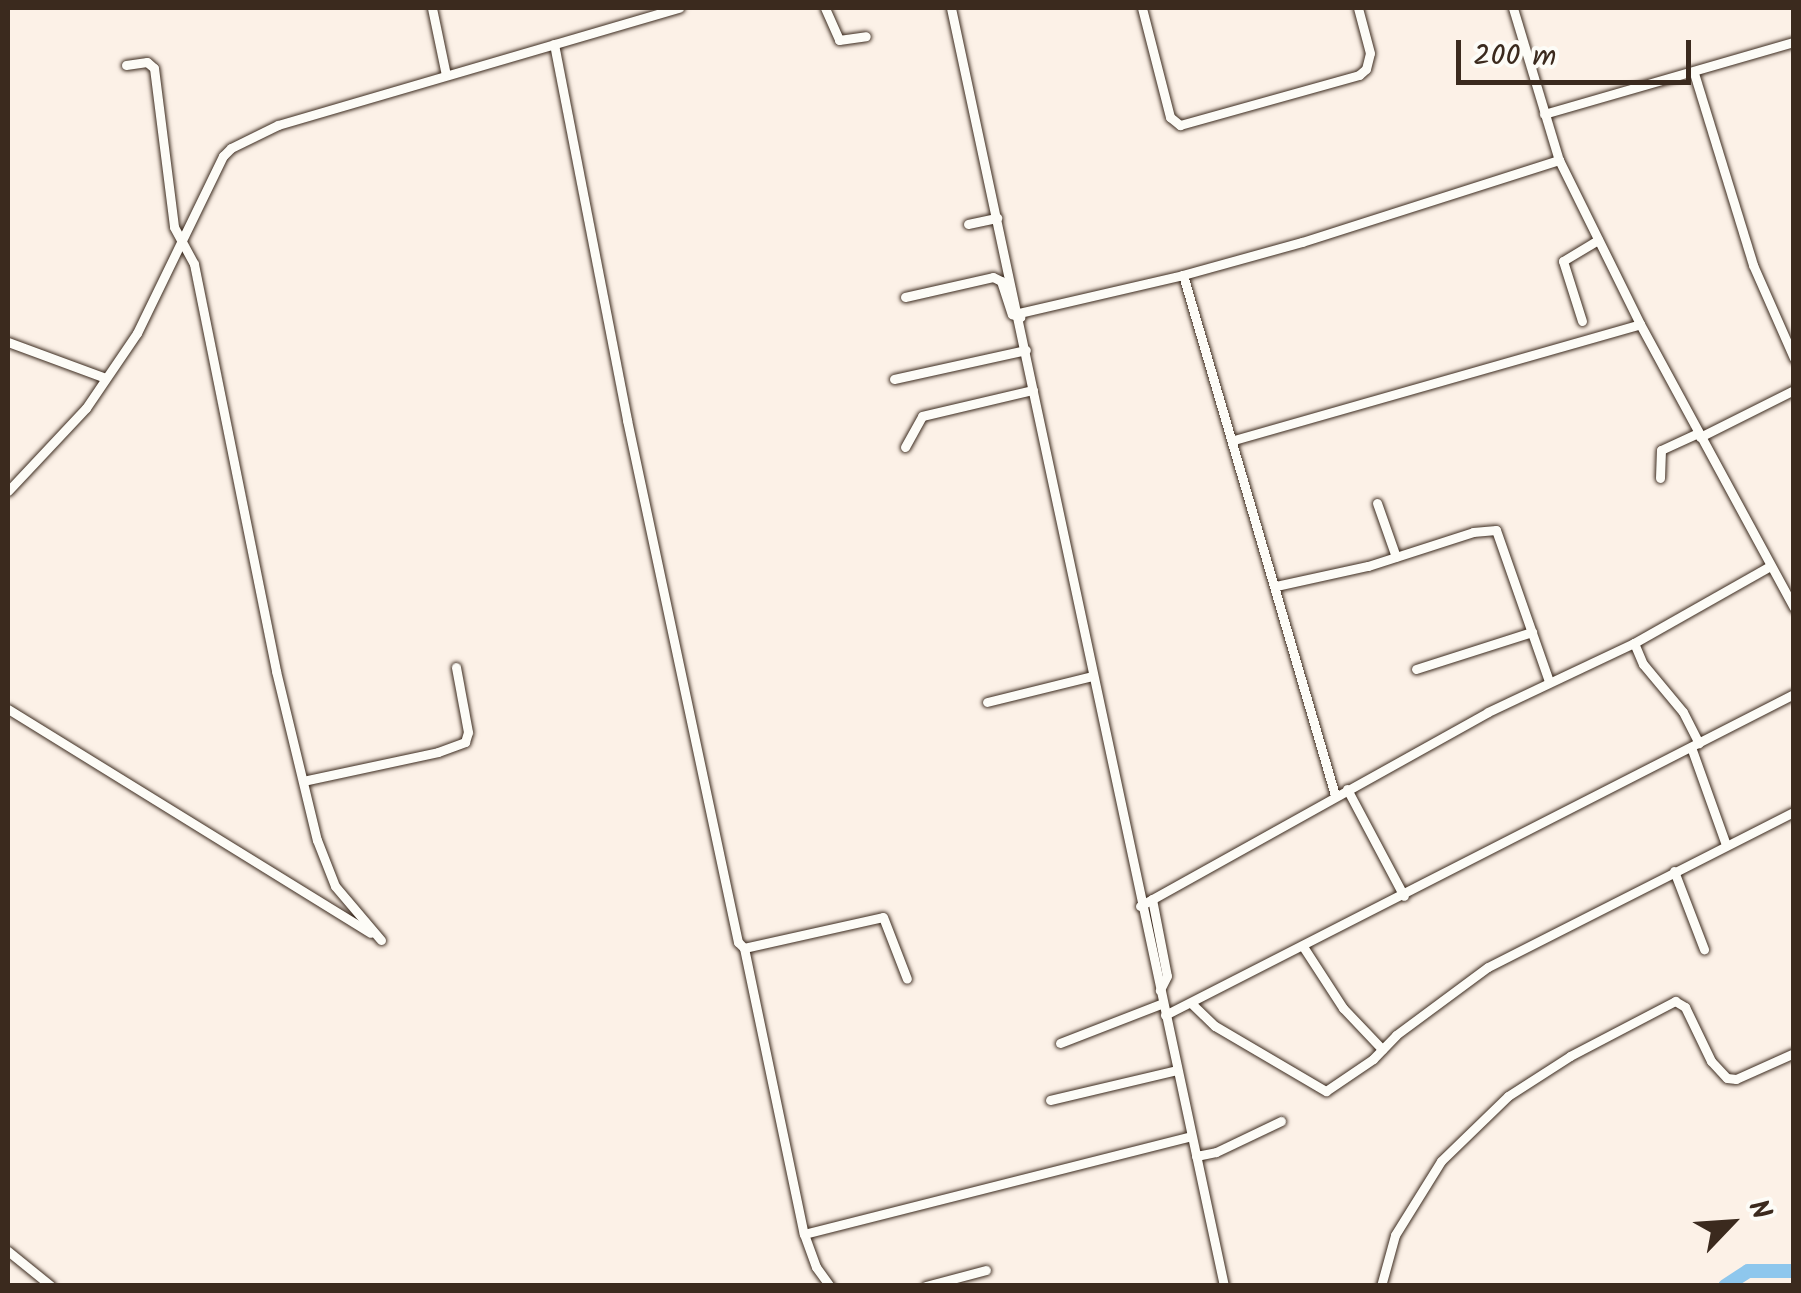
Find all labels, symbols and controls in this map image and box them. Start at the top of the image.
scale bar [1461,20,1696,82]
text: 200 m [1473,33,1556,81]
north arrow [1681,1173,1781,1273]
text: N [1735,1193,1783,1228]

